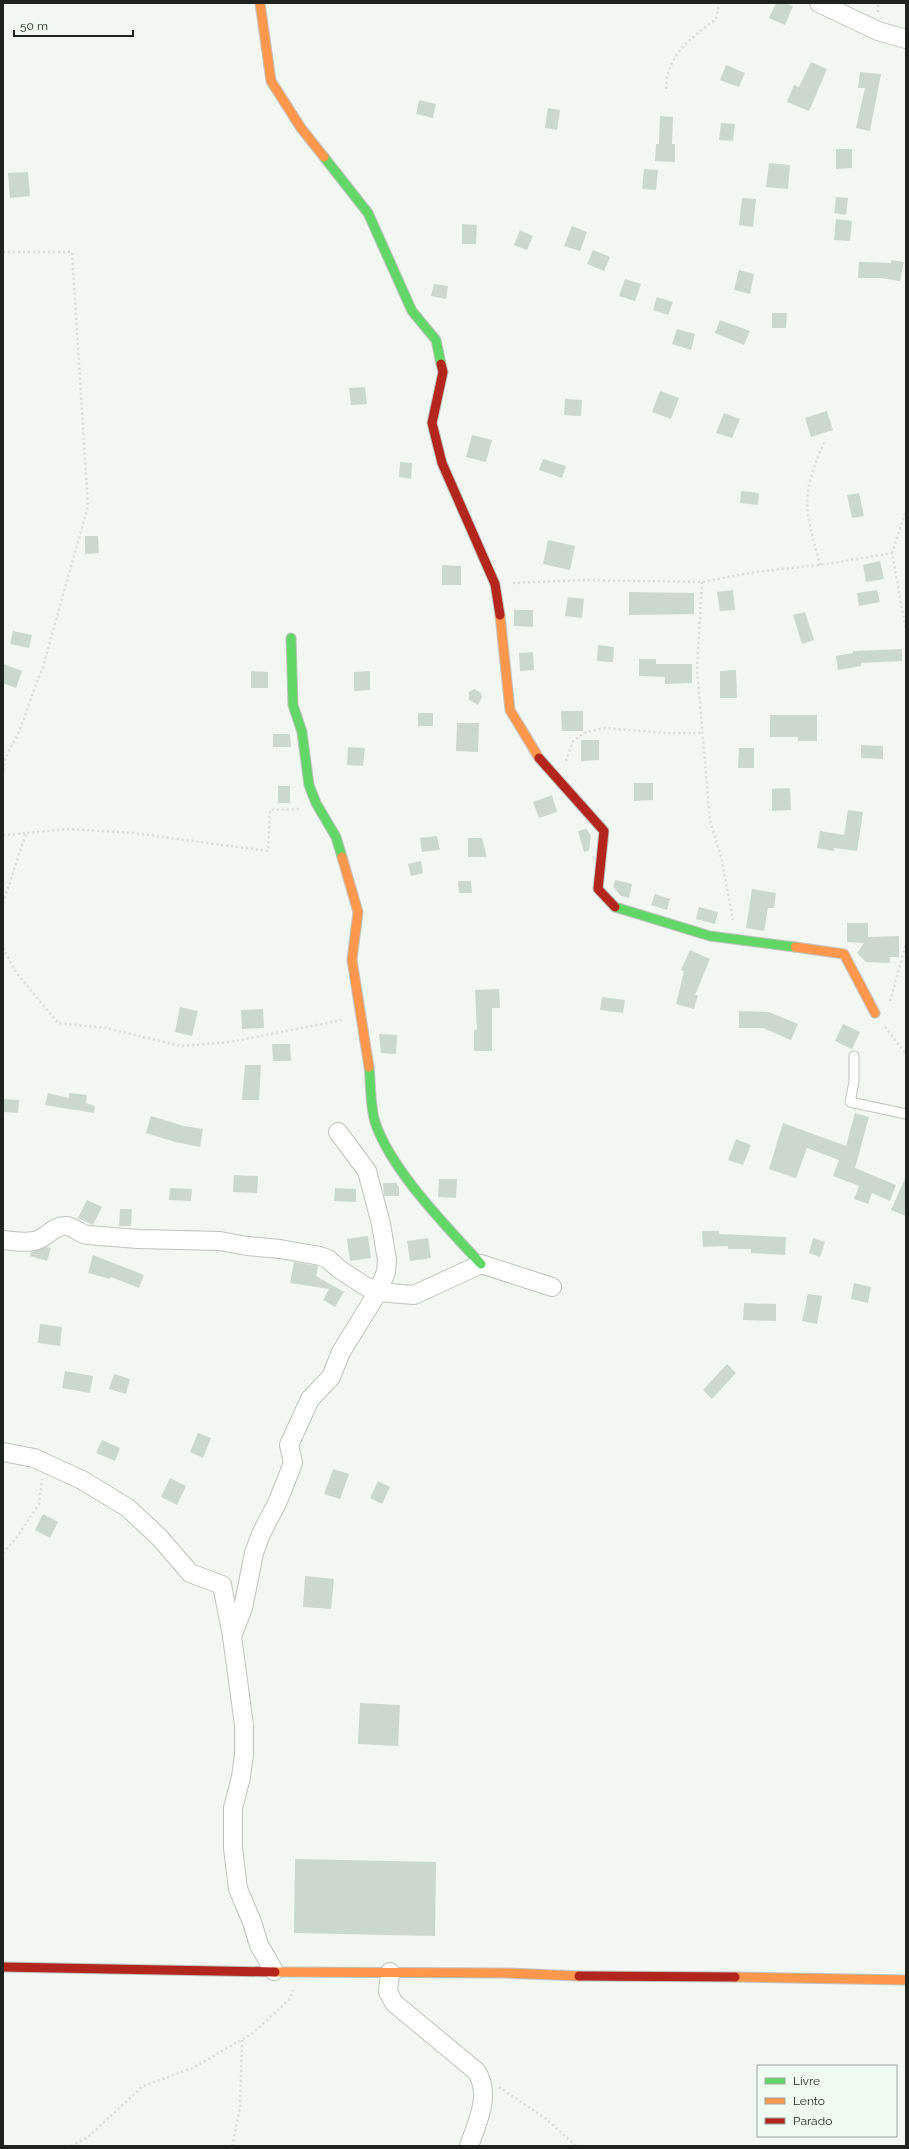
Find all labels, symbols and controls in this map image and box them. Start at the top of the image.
scale bar [14,12,133,38]
text: 50 m [20,19,48,33]
legend [757,2065,897,2137]
text: Livre [793,2074,820,2088]
text: Lento [793,2094,825,2108]
text: Parado [793,2114,832,2128]

